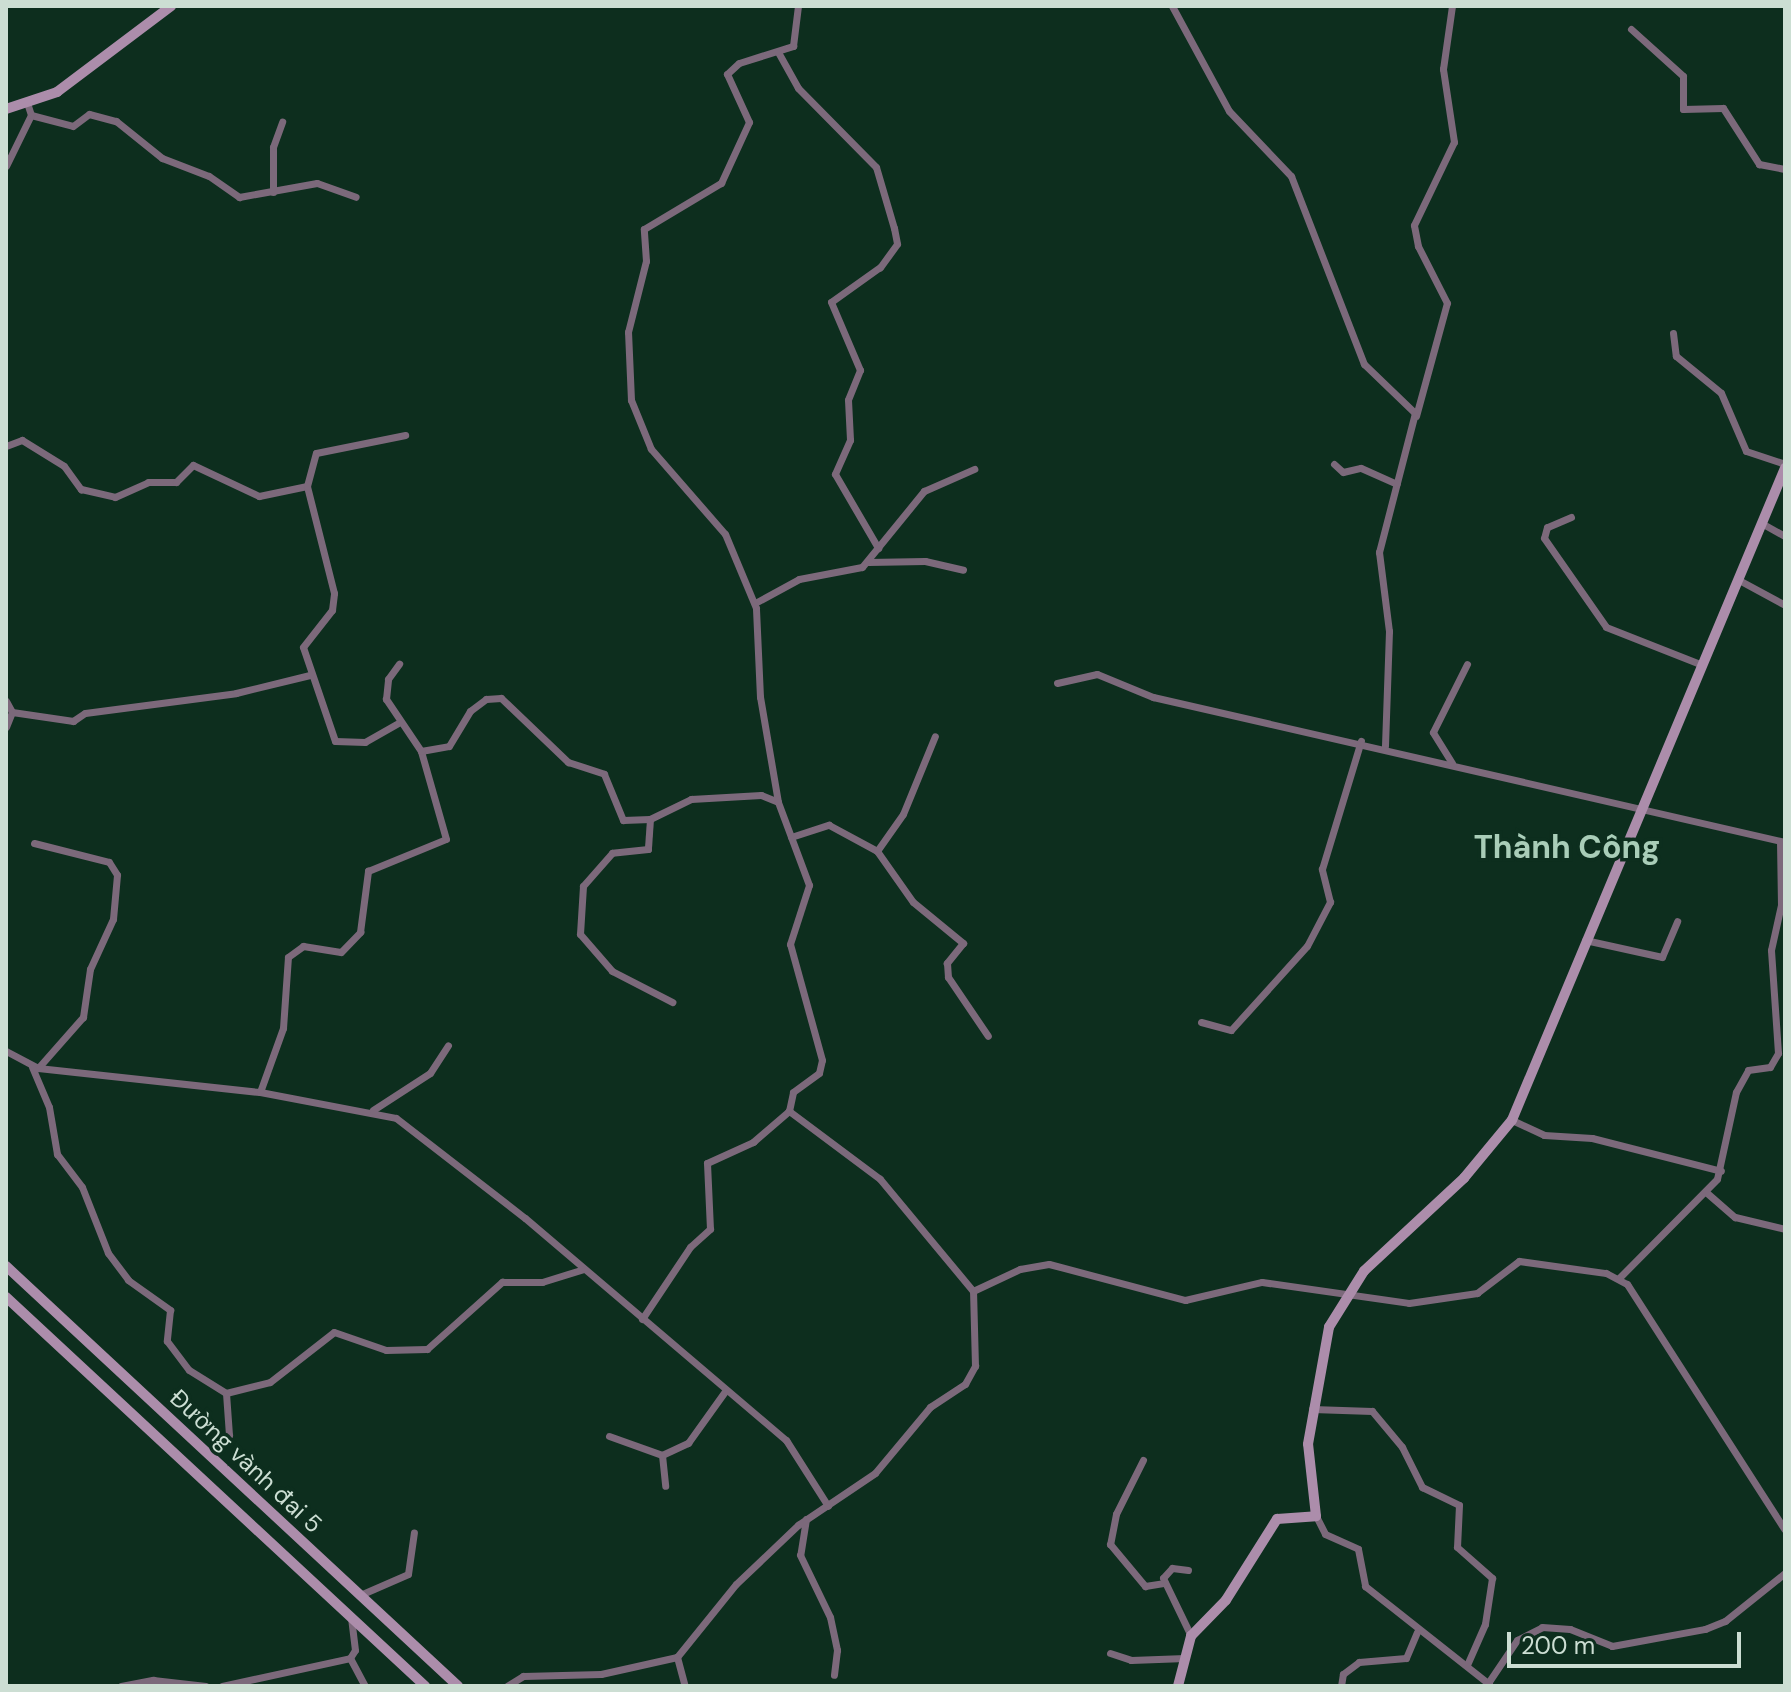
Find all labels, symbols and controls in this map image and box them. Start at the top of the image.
district label: Thành Công [1474,828,1660,866]
street label: Đường vành đai 5 [164,1383,328,1539]
scale bar [1511,1616,1745,1666]
text: 200 m [1521,1630,1595,1661]

